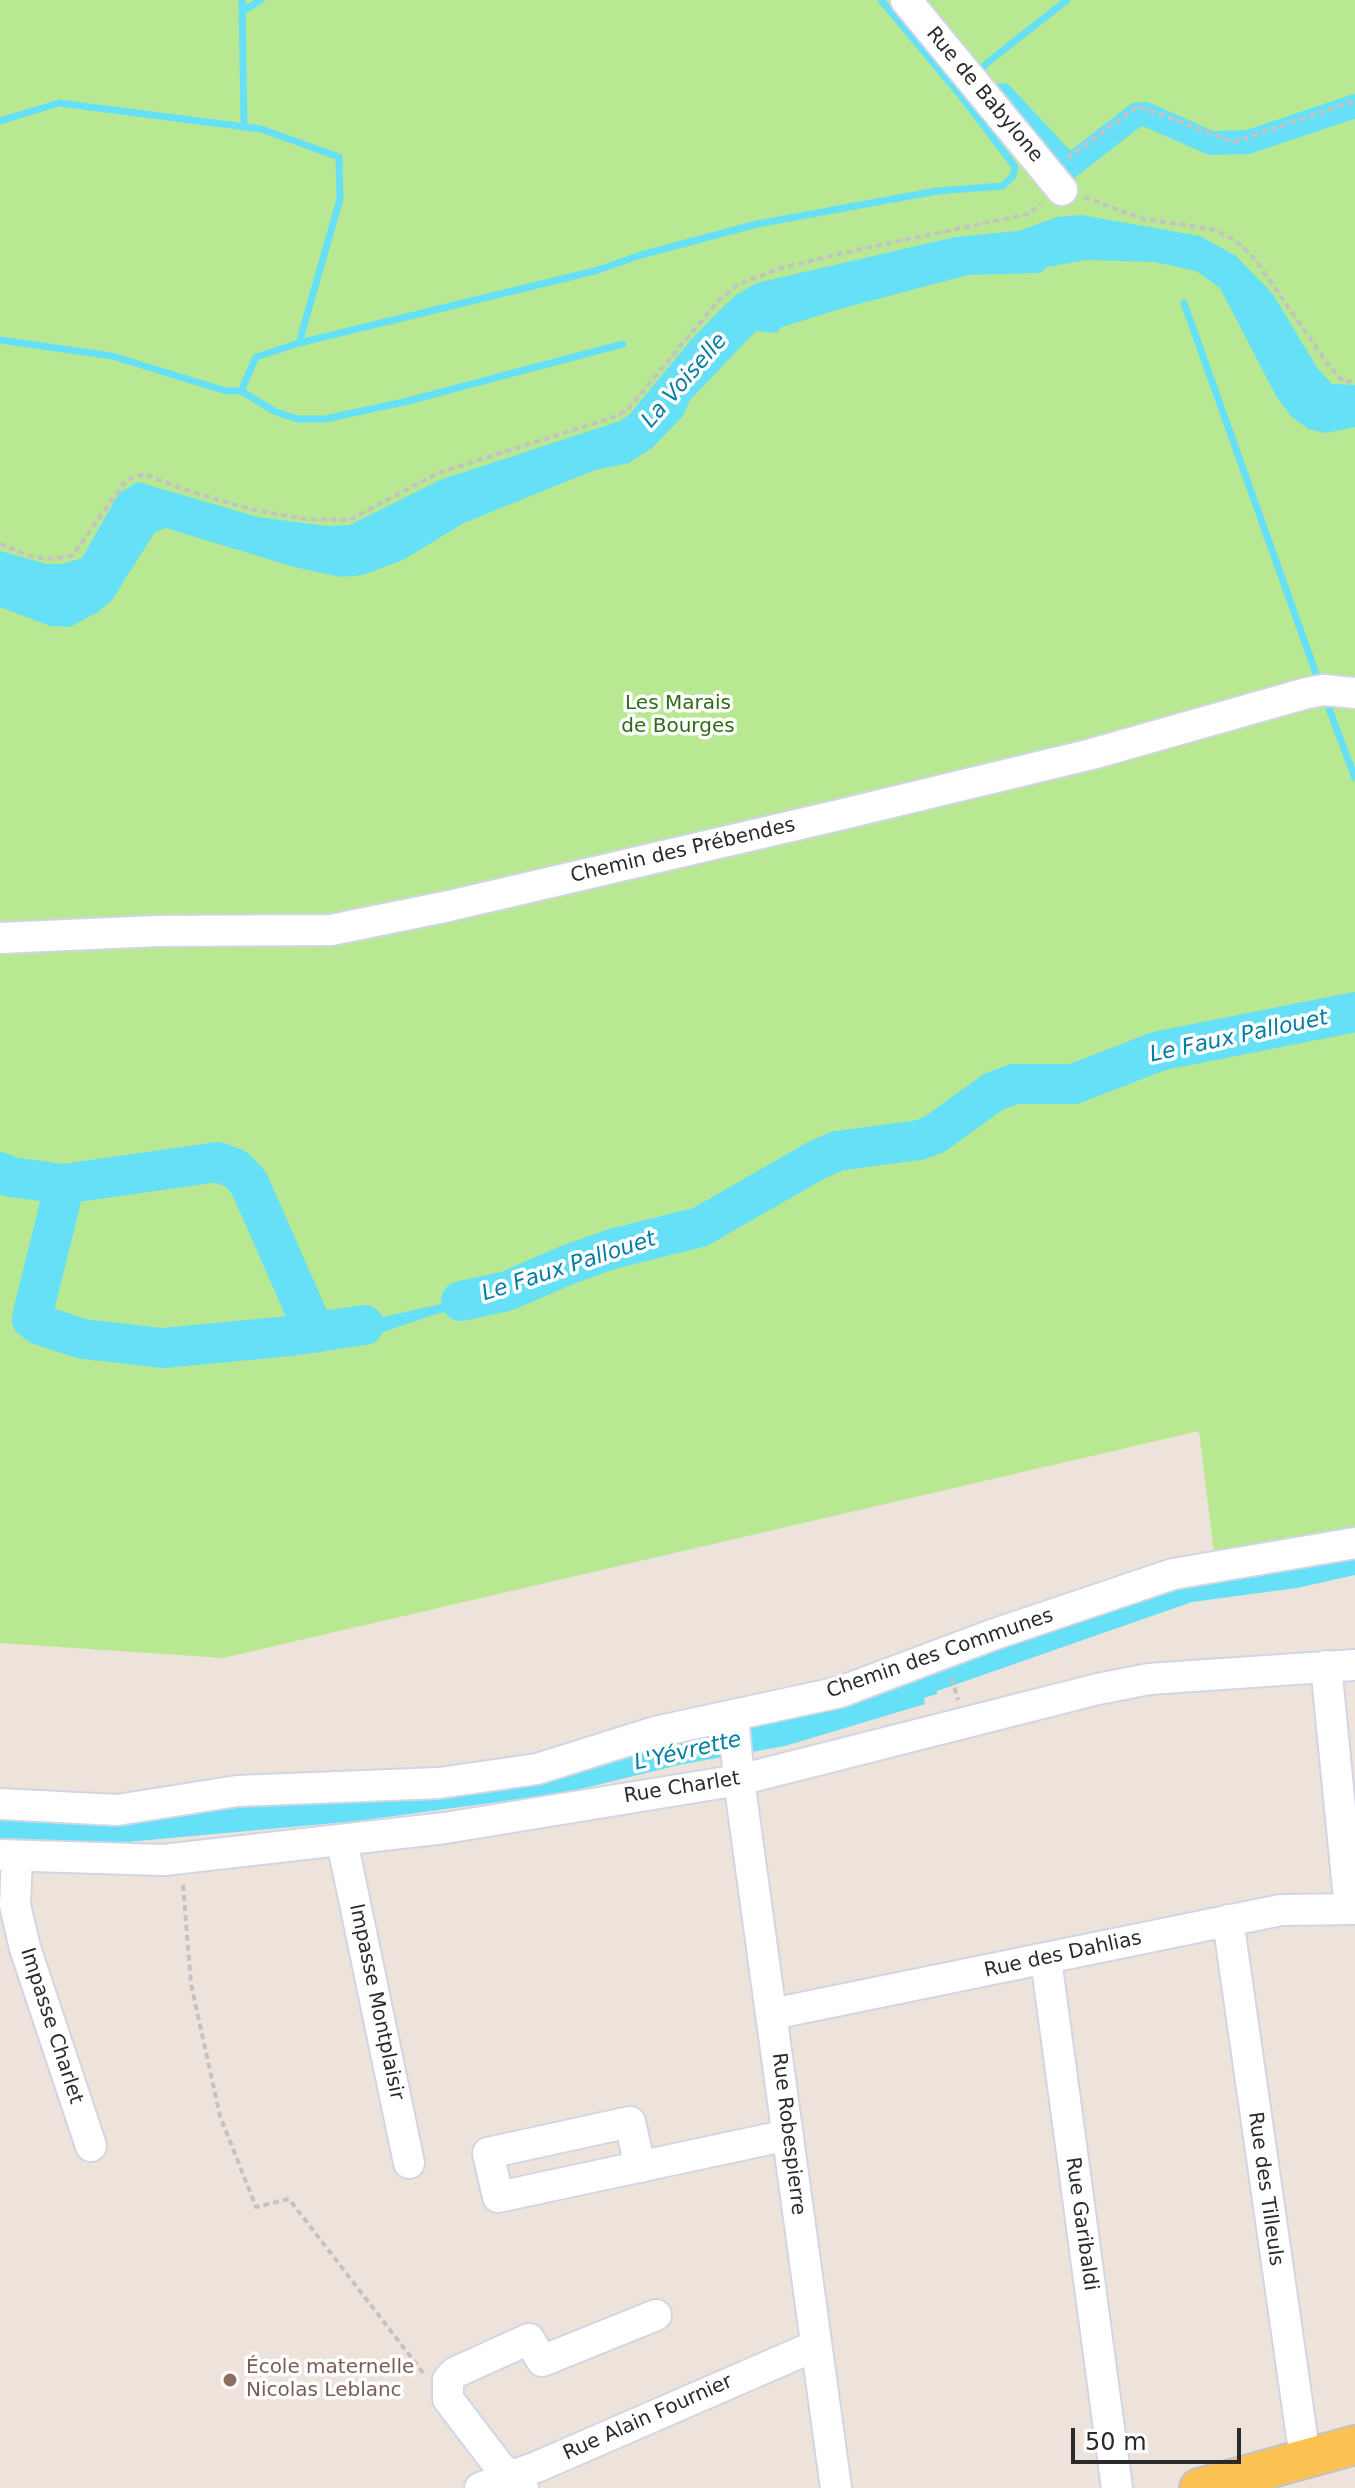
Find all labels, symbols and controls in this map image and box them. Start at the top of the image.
street label: Rue de Babylone [921,23,1047,167]
water label: La Voiselle [637,328,733,434]
park label: Les Marais de Bourges [621,692,735,739]
street label: Chemin des Prébendes [568,813,798,889]
water label: Le Faux Pallouet [1148,1005,1330,1069]
water label: Le Faux Pallouet [479,1226,659,1308]
street label: Chemin des Communes [824,1604,1056,1704]
water label: L'Yévrette [632,1727,744,1777]
street label: Rue Charlet [622,1767,742,1809]
street label: Impasse Montplaisir [343,1902,409,2102]
street label: Rue des Dahlias [982,1927,1144,1983]
street label: Impasse Charlet [14,1945,88,2107]
street label: Rue Robespierre [766,2051,810,2217]
street label: Rue des Tilleuls [1242,2110,1288,2268]
street label: Rue Garibaldi [1060,2156,1102,2292]
place label: École maternelle Nicolas Leblanc [246,2356,414,2403]
street label: Rue Alain Fournier [560,2370,736,2466]
marker: École maternelle Nicolas Leblanc [221,2371,239,2389]
scale bar [1075,2412,1245,2462]
text: 50 m [1085,2428,1147,2456]

